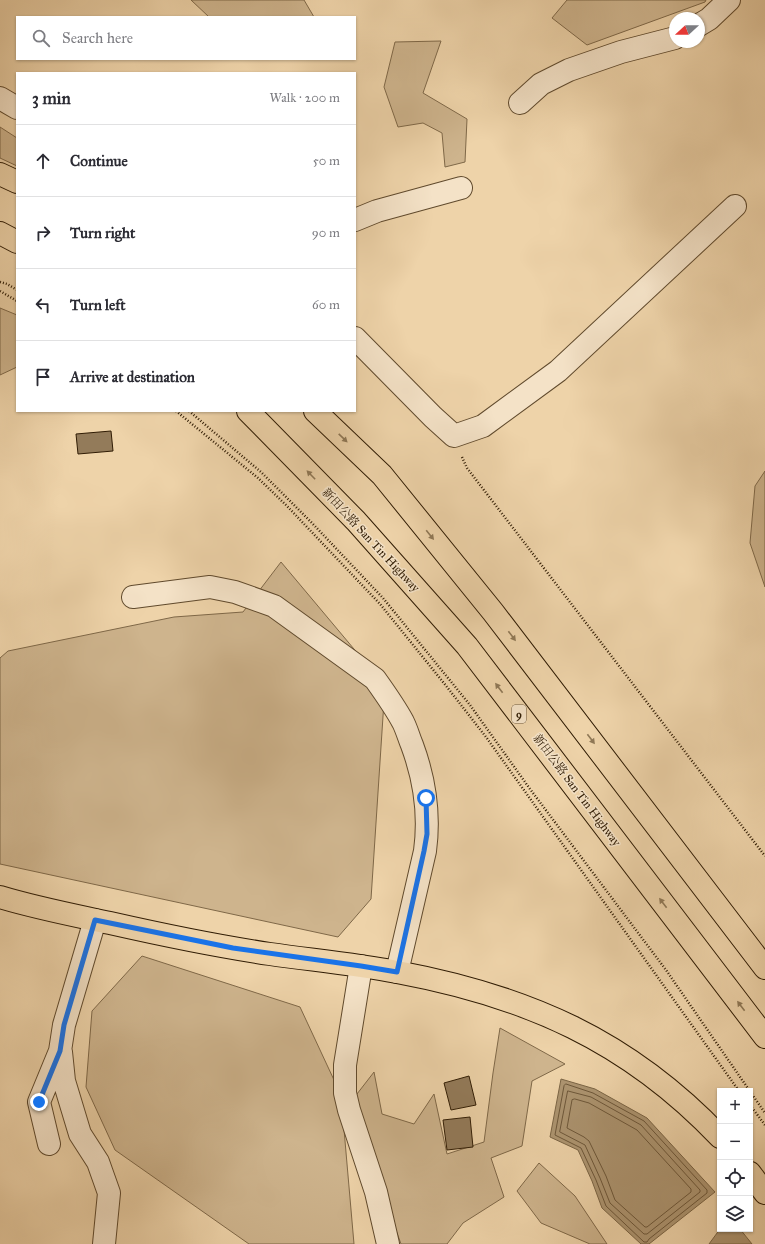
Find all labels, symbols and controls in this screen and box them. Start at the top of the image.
north arrow [669,12,705,48]
search box [16,16,356,60]
icon: search [30,27,52,49]
text: Search here [62,29,133,47]
text: 3 min [32,88,71,109]
text: Walk · 200 m [270,90,340,106]
icon: ahead [32,150,54,172]
text: Continue [70,152,128,170]
text: 50 m [313,153,340,169]
icon: right [32,222,54,244]
text: Turn right [70,224,135,242]
text: 90 m [312,225,340,241]
icon: left [32,294,54,316]
text: Turn left [70,296,126,314]
text: 60 m [312,297,340,313]
icon: arrive [32,366,54,388]
text: Arrive at destination [70,368,195,386]
one-way arrow [338,433,348,443]
one-way arrow [306,470,316,480]
street label: 新田公路 San Tin Highway [319,485,423,596]
one-way arrow [426,529,435,540]
one-way arrow [507,630,516,641]
one-way arrow [495,683,503,693]
road number: 9 [512,705,526,723]
street label: 新田公路 San Tin Highway [530,731,624,850]
one-way arrow [586,734,595,745]
route start [417,789,435,807]
one-way arrow [658,897,667,908]
one-way arrow [737,1001,746,1012]
map controls [717,1088,753,1232]
button: + [717,1088,753,1124]
route end [30,1093,48,1111]
button: − [717,1124,753,1160]
button: locate [717,1160,753,1196]
button: layers [717,1196,753,1232]

